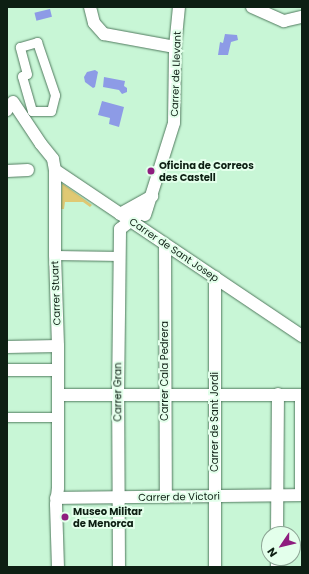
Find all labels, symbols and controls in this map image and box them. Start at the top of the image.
street label: Carrer de Llevant [169,31,183,117]
place label: Oficina de Correos des Castell [159,159,254,182]
marker: Oficina de Correos des Castell [146,166,156,176]
street label: Carrer de Sant Josep [127,216,221,284]
street label: Carrer Stuart [49,261,63,325]
street label: Carrer Cala Pedrera [159,321,171,421]
street label: Carrer Gran [112,362,124,422]
street label: Carrer de Sant Jordi [209,372,221,472]
street label: Carrer de Victori [138,490,220,504]
place label: Museo Militar de Menorca [73,505,142,528]
marker: Museo Militar de Menorca [60,512,70,522]
north arrow [261,526,301,566]
text: N [263,544,281,560]

